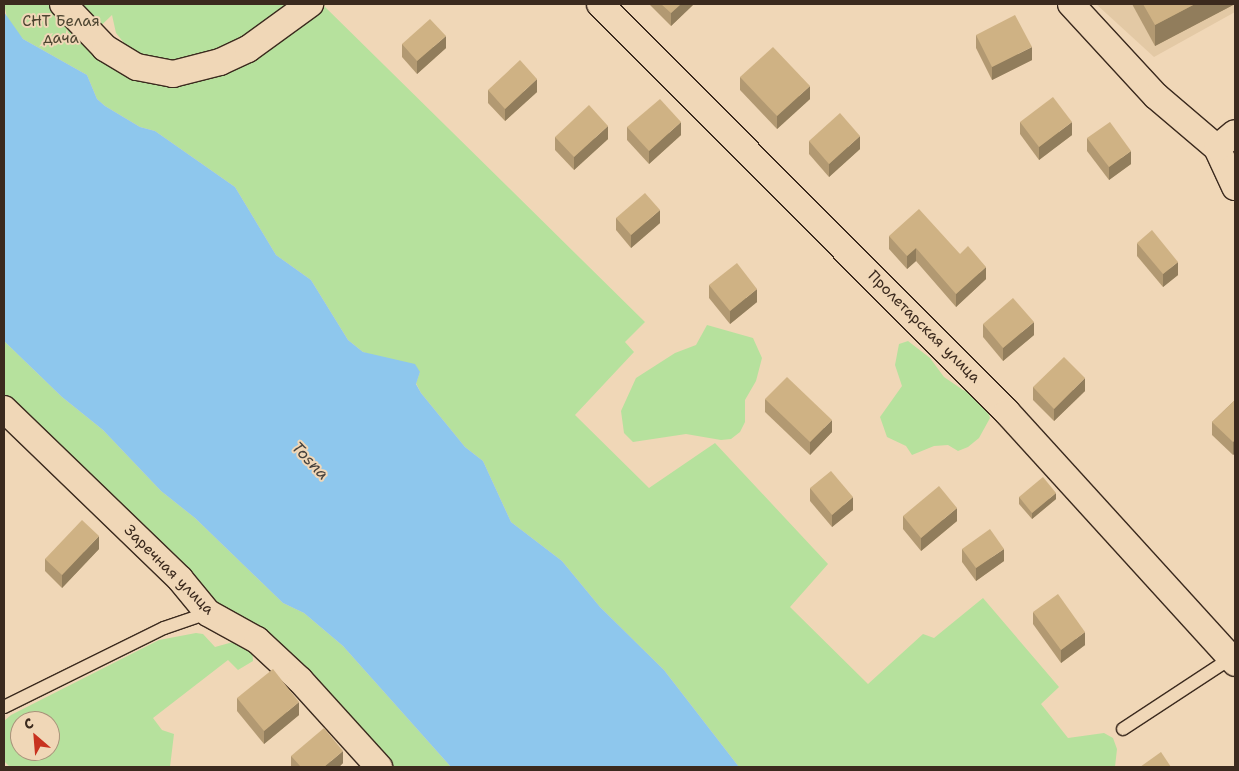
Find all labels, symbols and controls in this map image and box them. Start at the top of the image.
park label: СНТ Белая дача [22,12,100,47]
street label: Пролетарская улица [864,267,984,387]
water label: Tosna [287,438,333,484]
street label: Заречная улица [120,521,218,619]
north arrow [10,711,60,761]
text: С [21,714,37,734]

